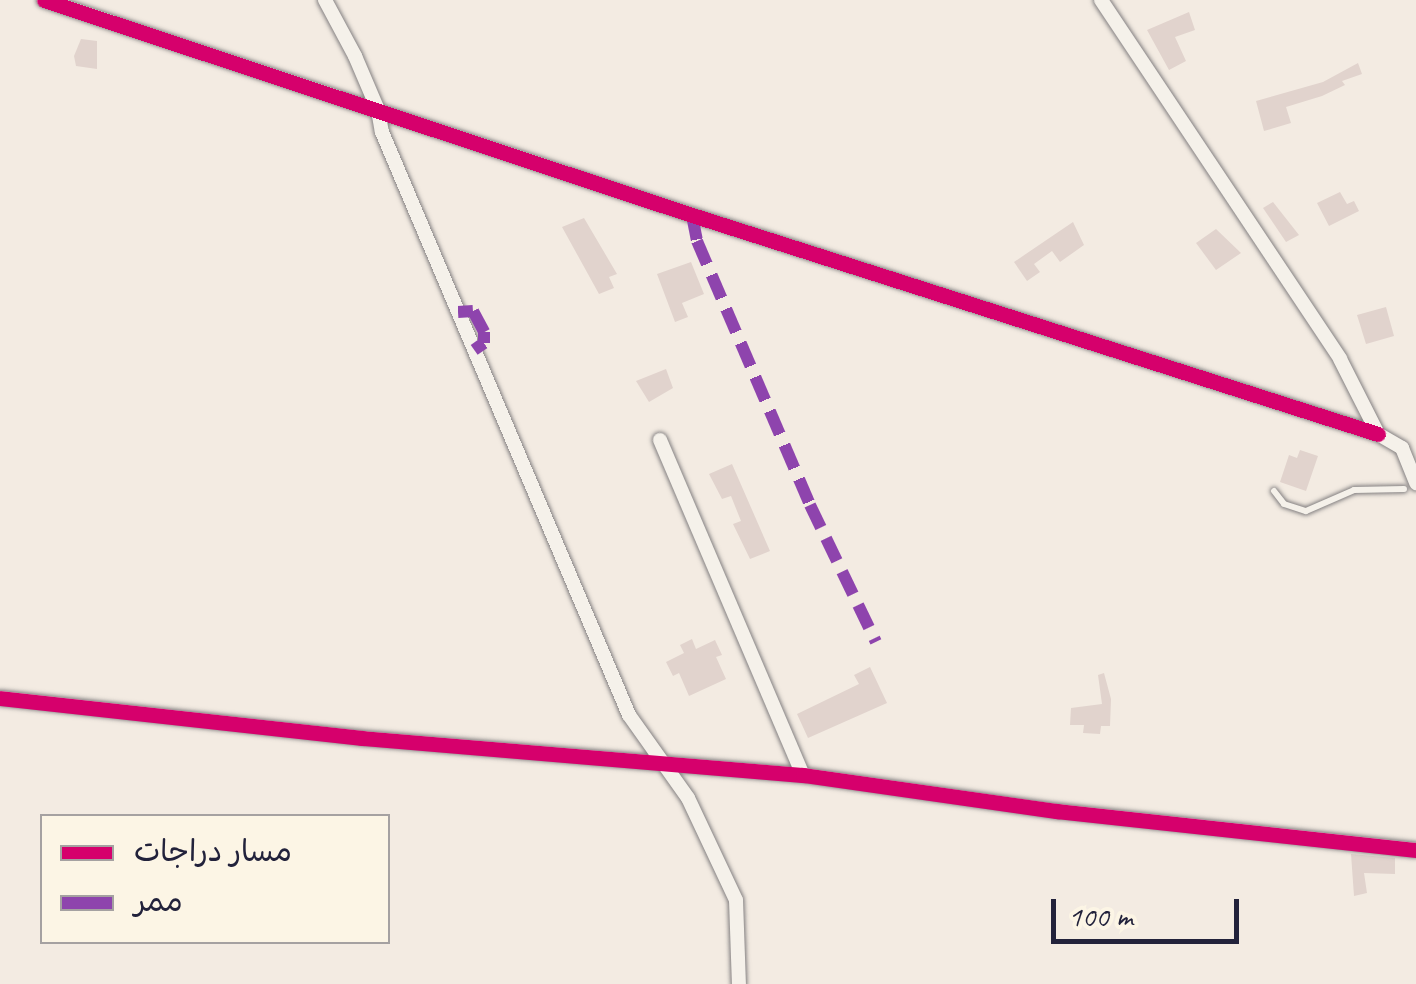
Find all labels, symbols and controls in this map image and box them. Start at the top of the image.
legend [40,814,390,944]
text: مسار دراجات [134,832,292,870]
scale bar [1056,879,1244,941]
text: ممر [134,882,183,920]
text: 100 m [1068,897,1133,935]

